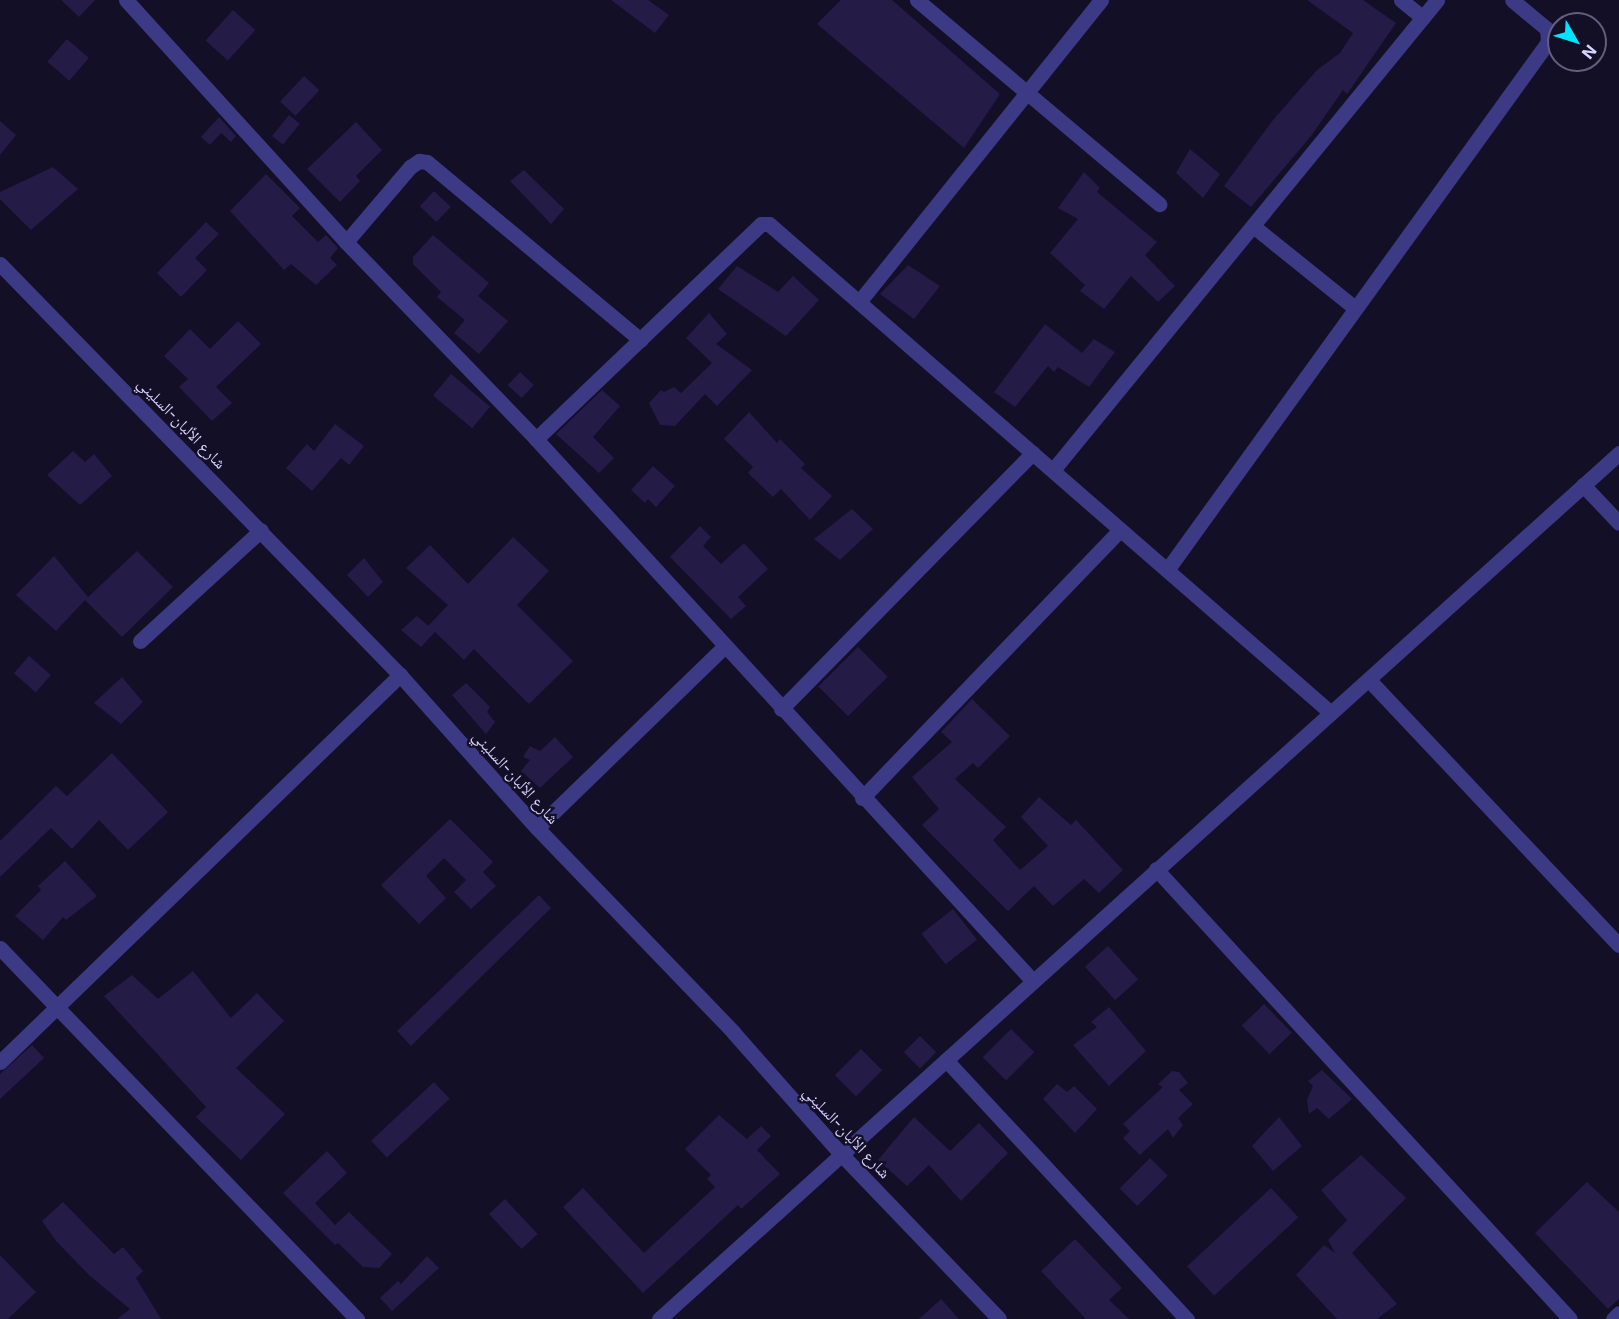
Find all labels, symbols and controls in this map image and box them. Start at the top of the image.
north arrow [1547,12,1607,72]
text: N [1578,41,1601,63]
street label: شارع الألبان-السليني [134,374,230,472]
street label: شارع الألبان-السليني [469,726,563,828]
street label: شارع الألبان-السليني [799,1082,895,1182]

